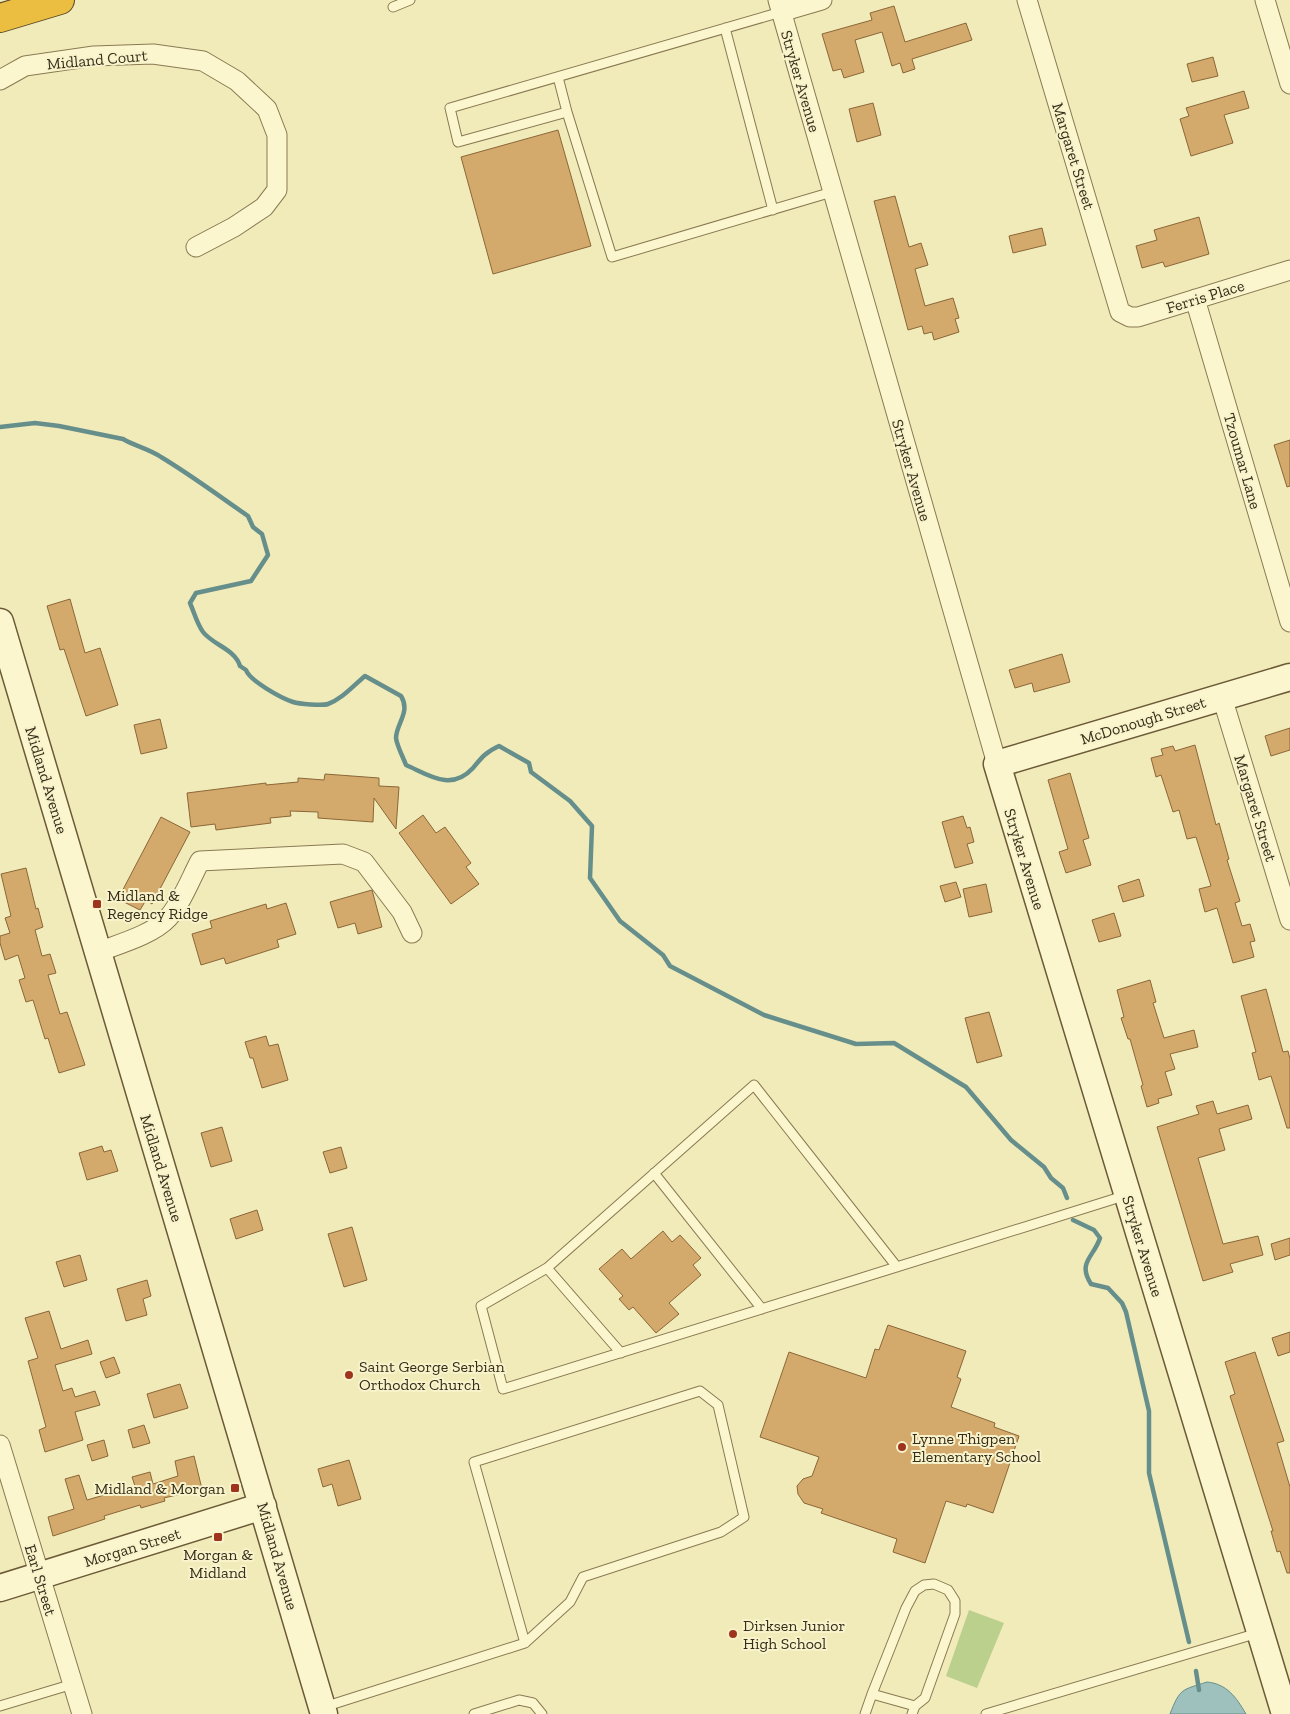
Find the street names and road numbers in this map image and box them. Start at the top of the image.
street label: Stryker Avenue [777,28,824,134]
street label: Midland Court [46,46,148,73]
street label: Margaret Street [1048,100,1099,212]
street label: Ferris Place [1164,276,1247,317]
street label: Tzoumar Lane [1220,411,1265,511]
street label: Stryker Avenue [888,417,935,523]
street label: McDonough Street [1078,692,1208,749]
street label: Midland Avenue [21,724,72,836]
street label: Margaret Street [1230,752,1281,864]
street label: Stryker Avenue [1000,806,1049,912]
street label: Midland Avenue [136,1112,187,1224]
street label: Stryker Avenue [1118,1193,1167,1299]
street label: Midland Avenue [253,1500,302,1612]
street label: Morgan Street [81,1524,183,1571]
street label: Earl Street [21,1542,60,1618]

